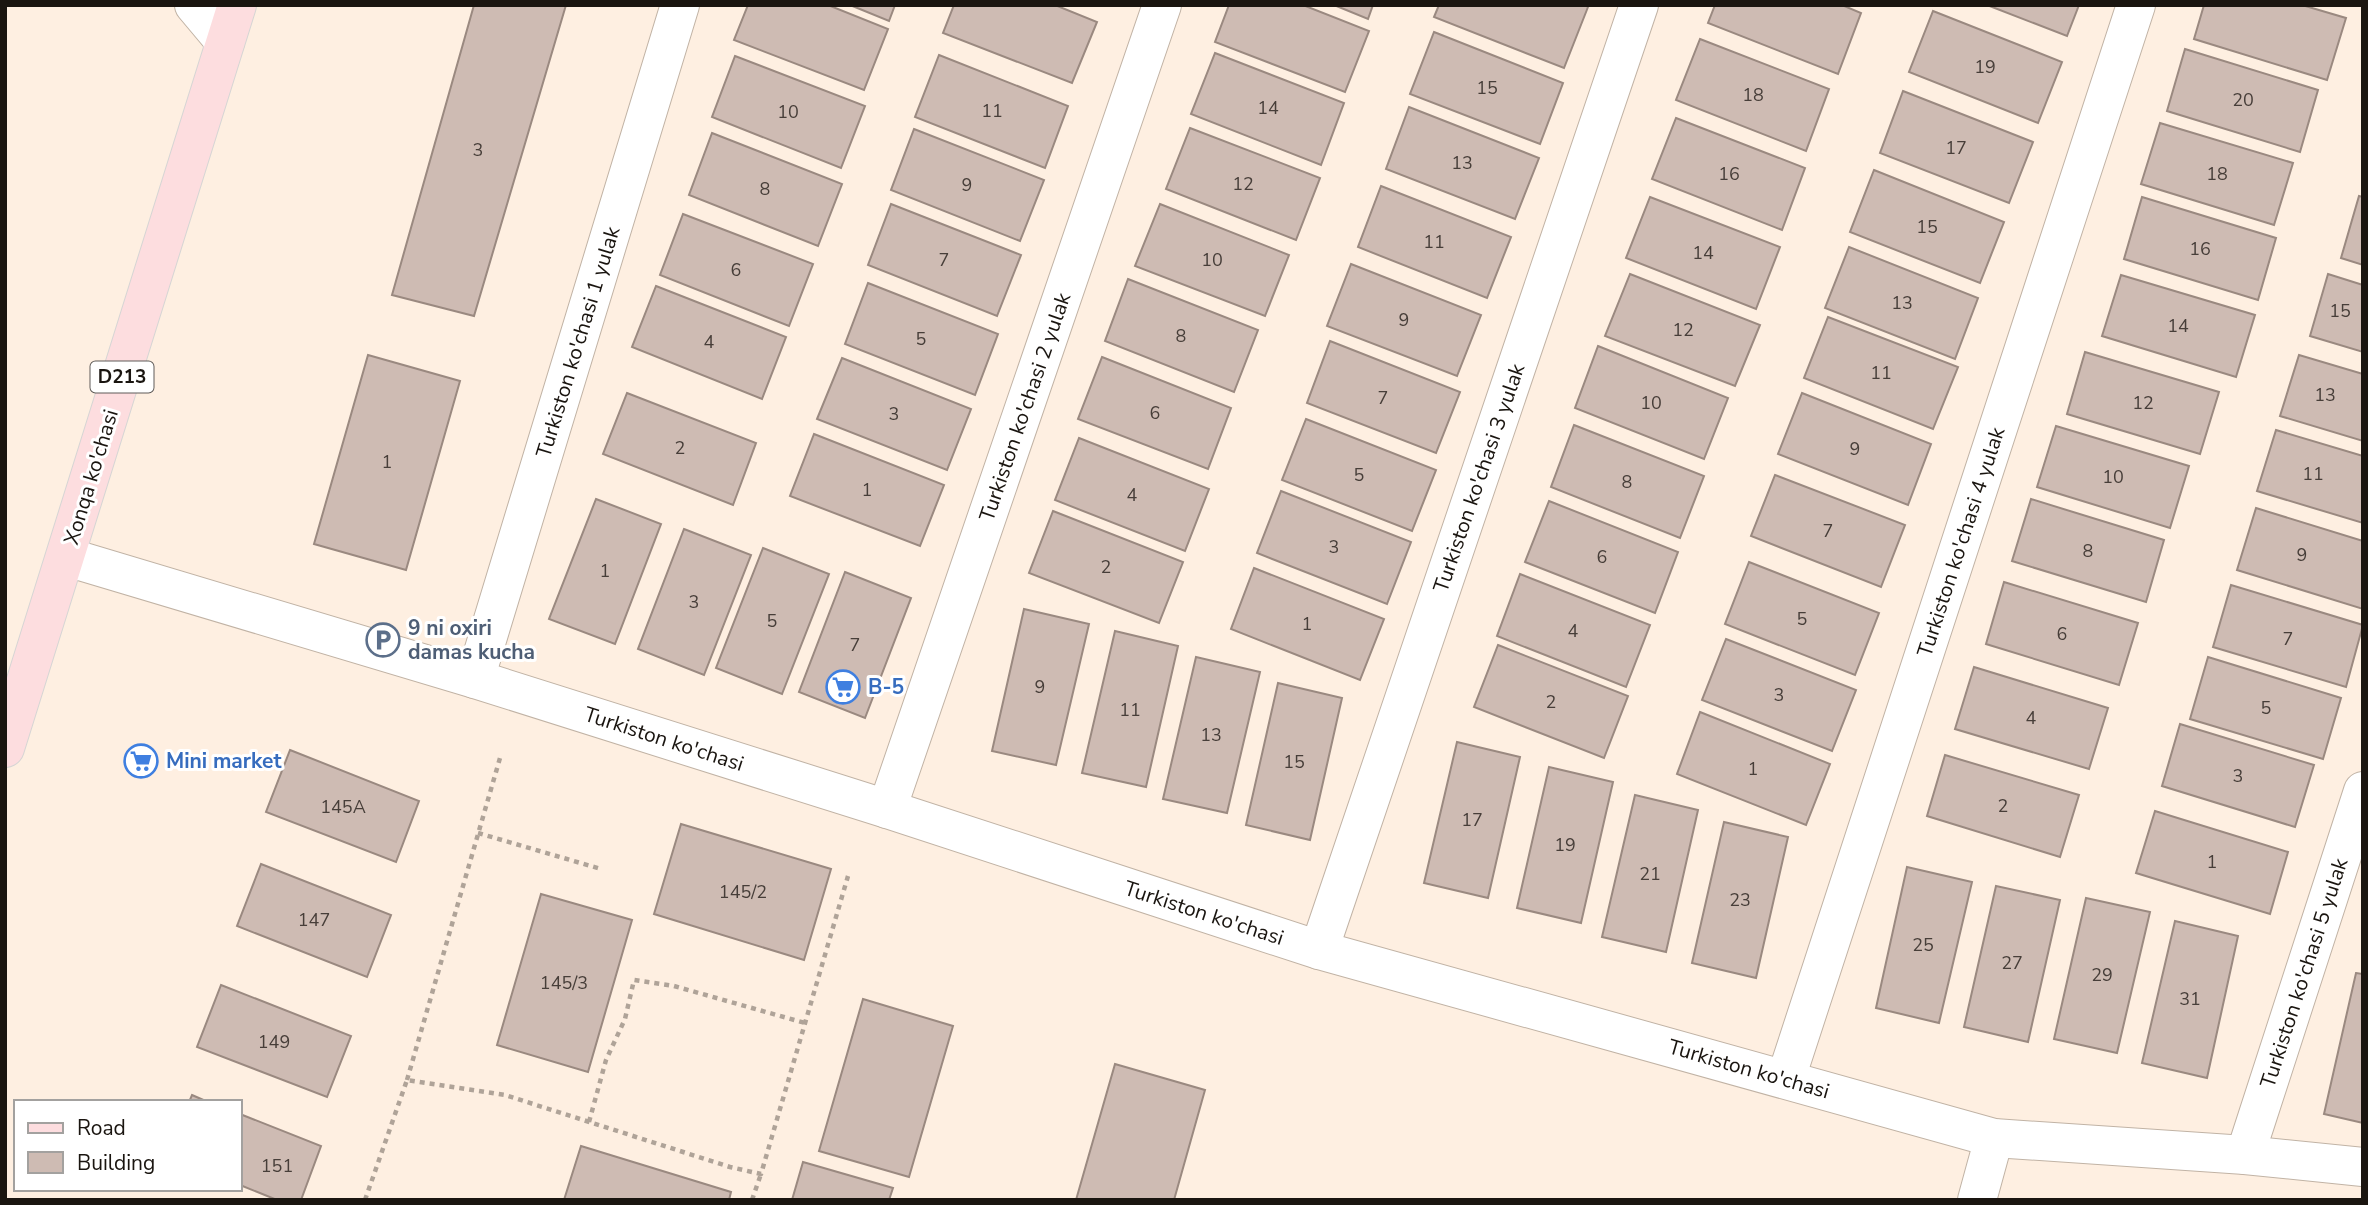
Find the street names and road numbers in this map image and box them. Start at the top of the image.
street label: Turkiston ko'chasi 1 yulak [530,223,627,461]
street label: Turkiston ko'chasi 2 yulak [973,288,1077,525]
street label: Turkiston ko'chasi 3 yulak [1427,359,1531,596]
road number: D213 [90,362,154,392]
street label: Xonqa ko'chasi [57,406,125,548]
street label: Turkiston ko'chasi 4 yulak [1911,423,2012,661]
street label: Turkiston ko'chasi [581,700,747,778]
street label: Turkiston ko'chasi 5 yulak [2254,854,2355,1092]
street label: Turkiston ko'chasi [1121,874,1287,952]
street label: Turkiston ko'chasi [1665,1033,1833,1105]

